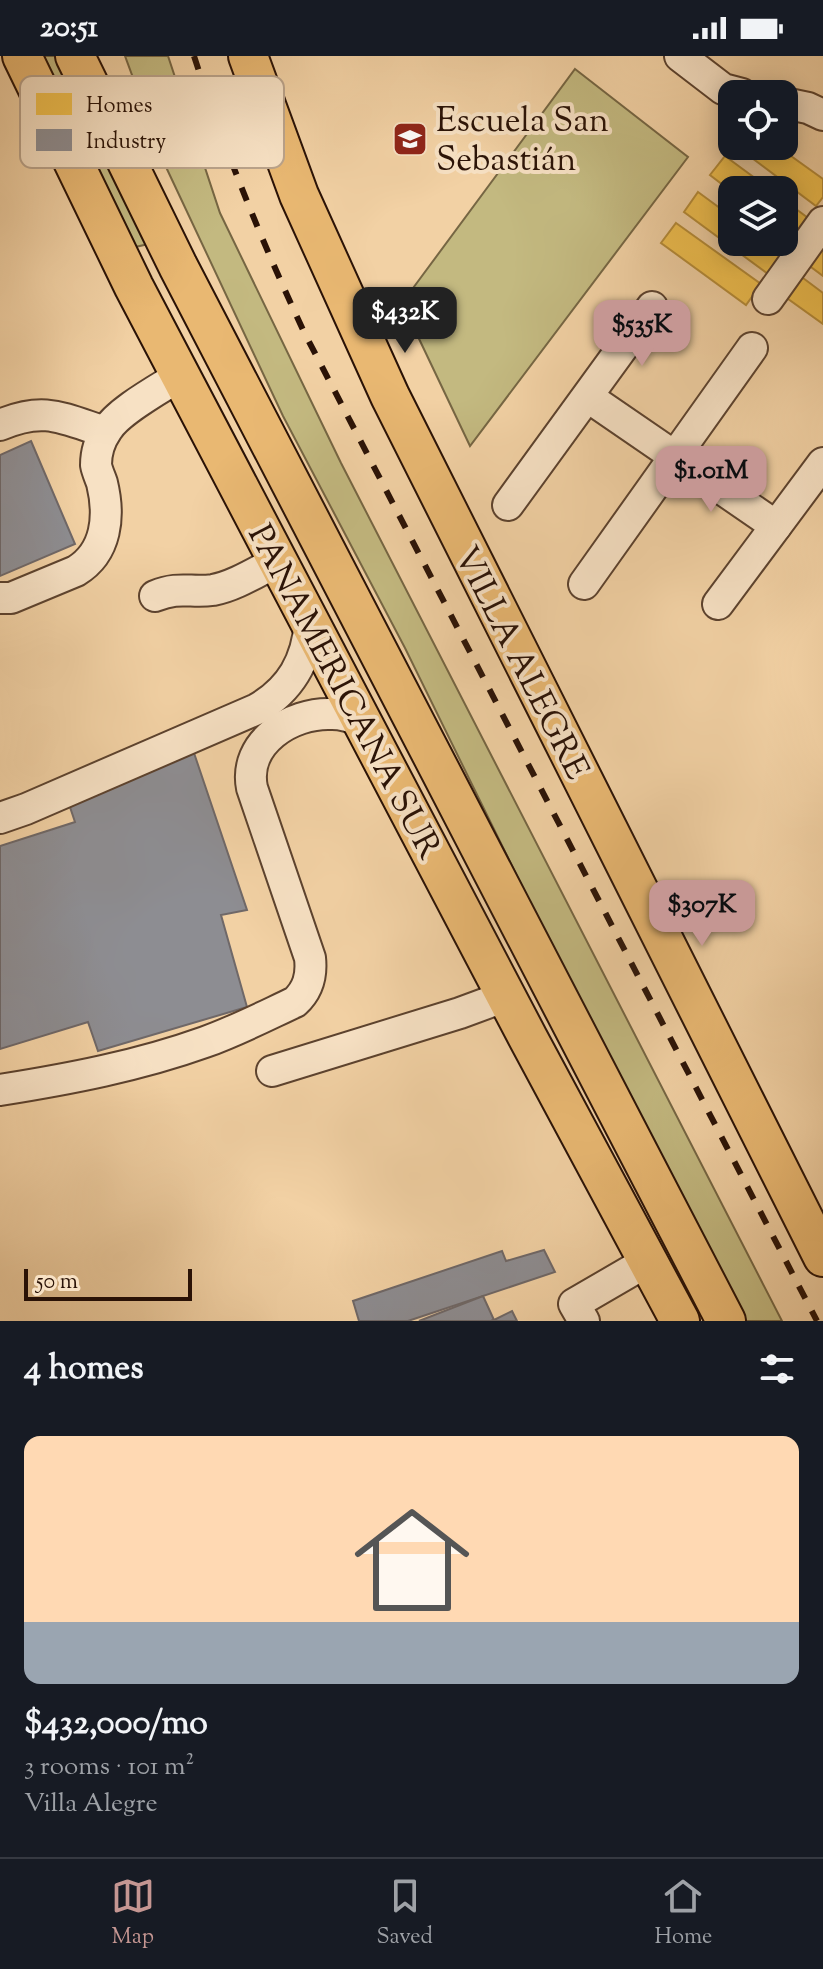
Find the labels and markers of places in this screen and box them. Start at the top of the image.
place label: Escuela San Sebastián [436,98,609,186]
school or university icon: Escuela San Sebastián [391,120,429,158]
pin: $432K [349,287,461,355]
pin: $535K [586,300,698,368]
pin: $1.01M [646,446,776,514]
pin: $307K [646,880,758,948]

